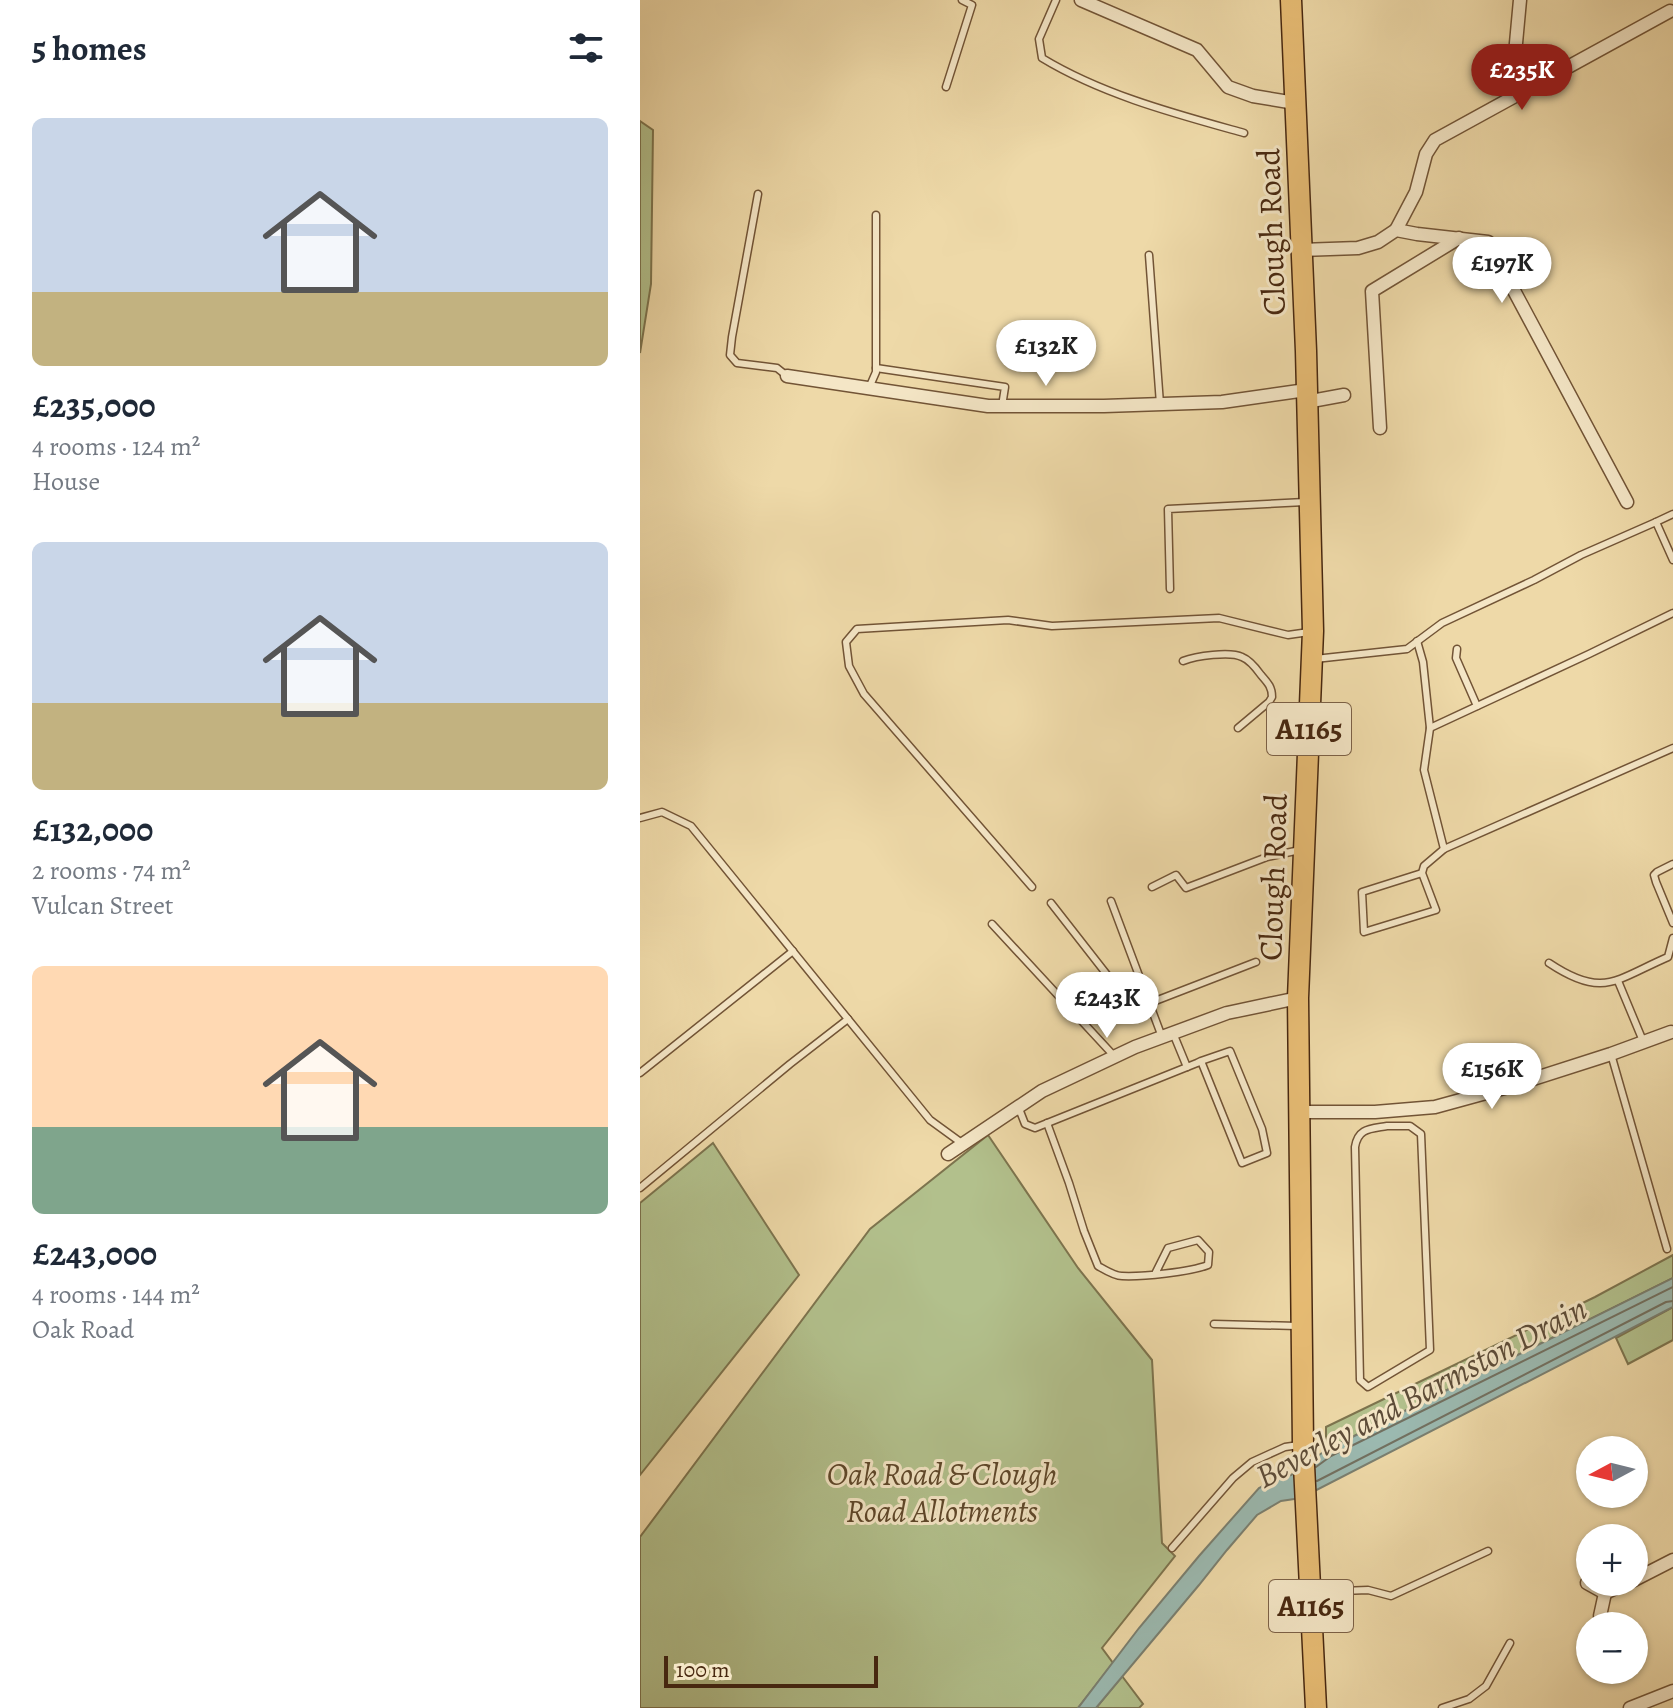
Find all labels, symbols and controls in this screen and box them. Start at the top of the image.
text: 5 homes [32,25,147,72]
icon: filters [564,26,608,70]
pin: £235K [1466,44,1578,112]
text: £235K [1489,52,1555,87]
street label: Clough Road [1246,147,1296,316]
icon: home [248,170,392,314]
pin: £197K [1446,237,1558,305]
text: £197K [1470,245,1534,280]
pin: £132K [990,320,1102,388]
text: £132K [1014,328,1078,363]
text: £235,000 [32,382,156,429]
text: 4 rooms · 124 m² [32,429,200,464]
text: House [32,464,100,499]
icon: home [248,594,392,738]
road number: A1165 [1267,703,1351,755]
street label: Clough Road [1248,792,1298,961]
text: £132,000 [32,806,153,853]
text: 2 rooms · 74 m² [32,853,191,888]
text: Vulcan Street [32,888,173,923]
pin: £243K [1051,972,1163,1040]
text: £243K [1074,980,1140,1015]
icon: home [248,1018,392,1162]
pin: £156K [1436,1043,1548,1111]
text: £156K [1460,1051,1524,1086]
text: £243,000 [32,1230,157,1277]
text: 4 rooms · 144 m² [32,1277,200,1312]
water label: Beverley and Barmston Drain [1247,1285,1595,1499]
text: Oak Road [32,1312,134,1347]
north arrow [1576,1436,1648,1508]
map controls [1576,1436,1648,1684]
park label: Oak Road & Clough Road Allotments [827,1452,1057,1533]
button: + [1576,1524,1648,1596]
road number: A1165 [1269,1580,1353,1632]
button: − [1576,1612,1648,1684]
scale bar [664,1652,878,1688]
text: 100 m [676,1655,730,1685]

